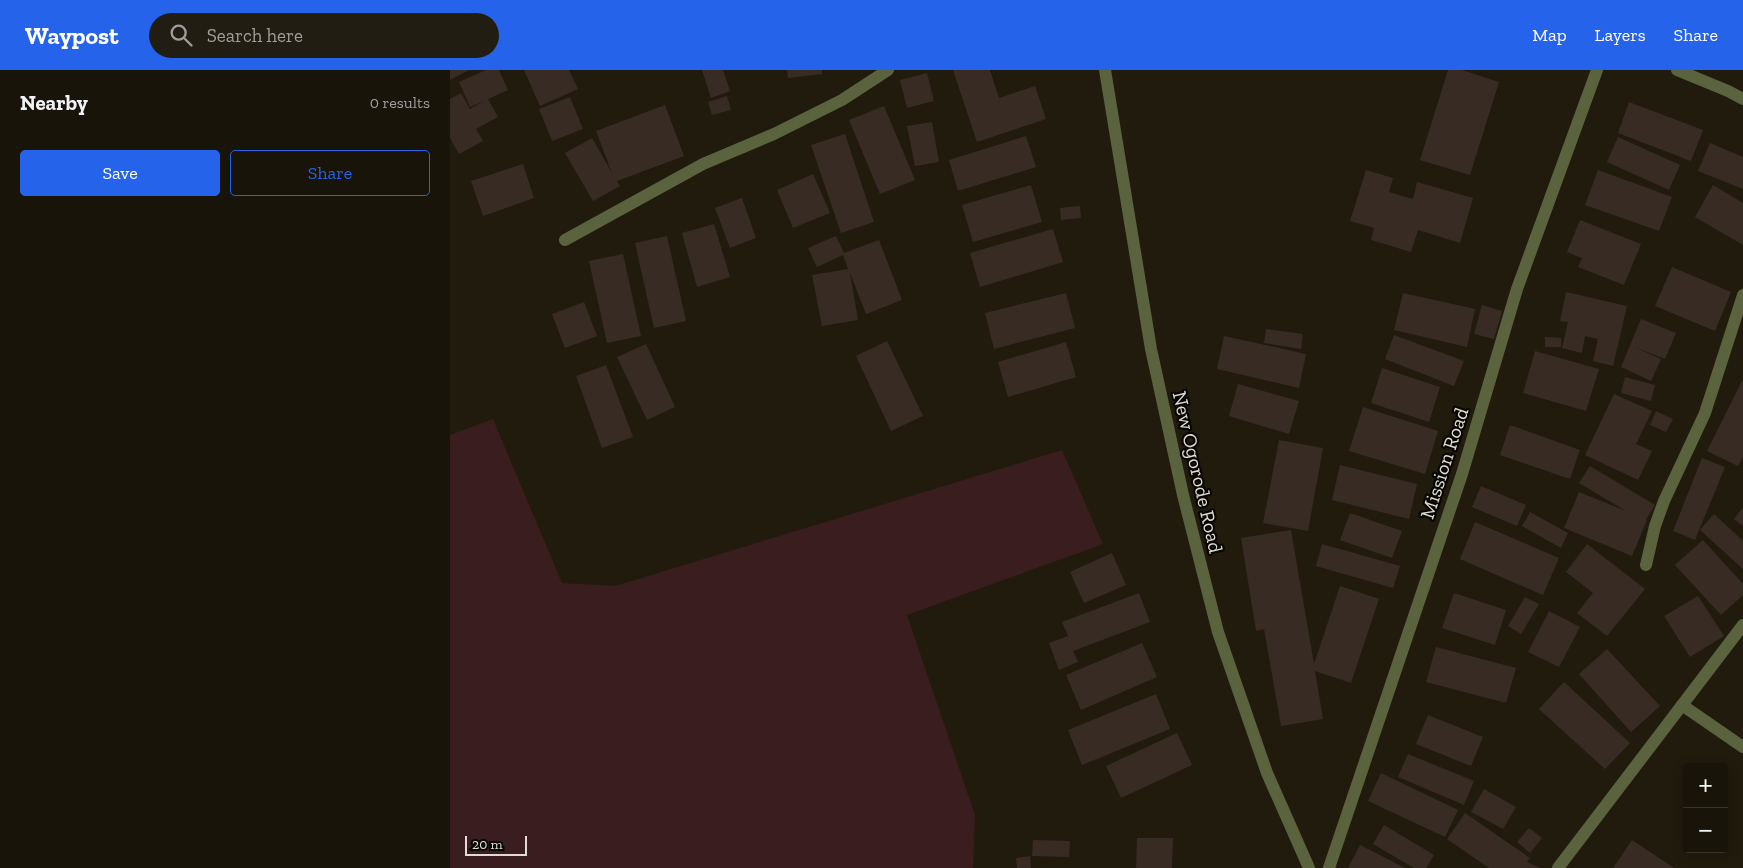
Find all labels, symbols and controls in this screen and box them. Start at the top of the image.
search box [149,13,499,58]
text: Waypost [25,21,119,50]
icon: search [167,21,195,49]
text: Search here [207,24,303,47]
text: Map [1532,24,1567,46]
text: Layers [1595,24,1646,46]
text: Share [1674,24,1718,46]
text: Nearby [20,90,88,115]
text: 0 results [370,93,430,112]
button: Save [20,150,220,196]
button: Share [230,150,430,196]
street label: New Ogorode Road [1168,389,1228,555]
street label: Mission Road [1415,404,1473,522]
map controls [1683,763,1728,853]
button: + [1683,763,1728,808]
button: − [1683,808,1728,853]
scale bar [465,833,528,856]
text: 20 m [472,836,503,853]

